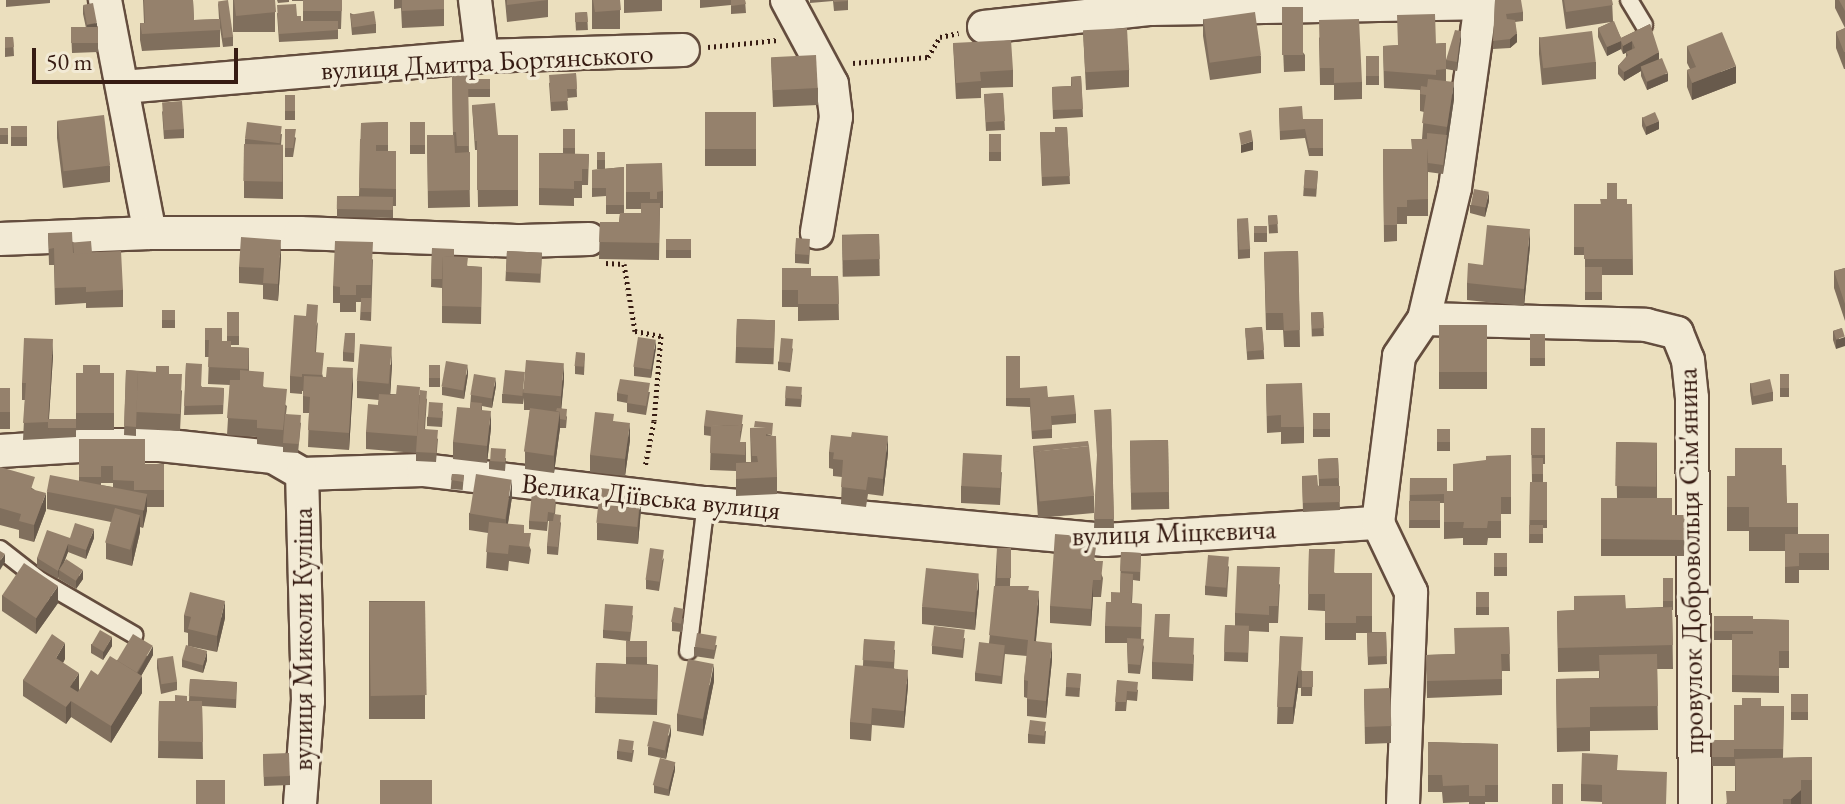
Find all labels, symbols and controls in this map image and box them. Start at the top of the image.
scale bar [36,32,242,82]
street label: вулиця Дмитра Бортянського [320,36,654,86]
text: 50 m [46,46,93,77]
street label: провулок Добровольця Сім'янина [1670,368,1710,754]
street label: Велика Діївська вулиця [520,466,782,526]
street label: вулиця Миколи Куліша [285,507,319,771]
street label: вулиця Міцкевича [1071,512,1277,552]

